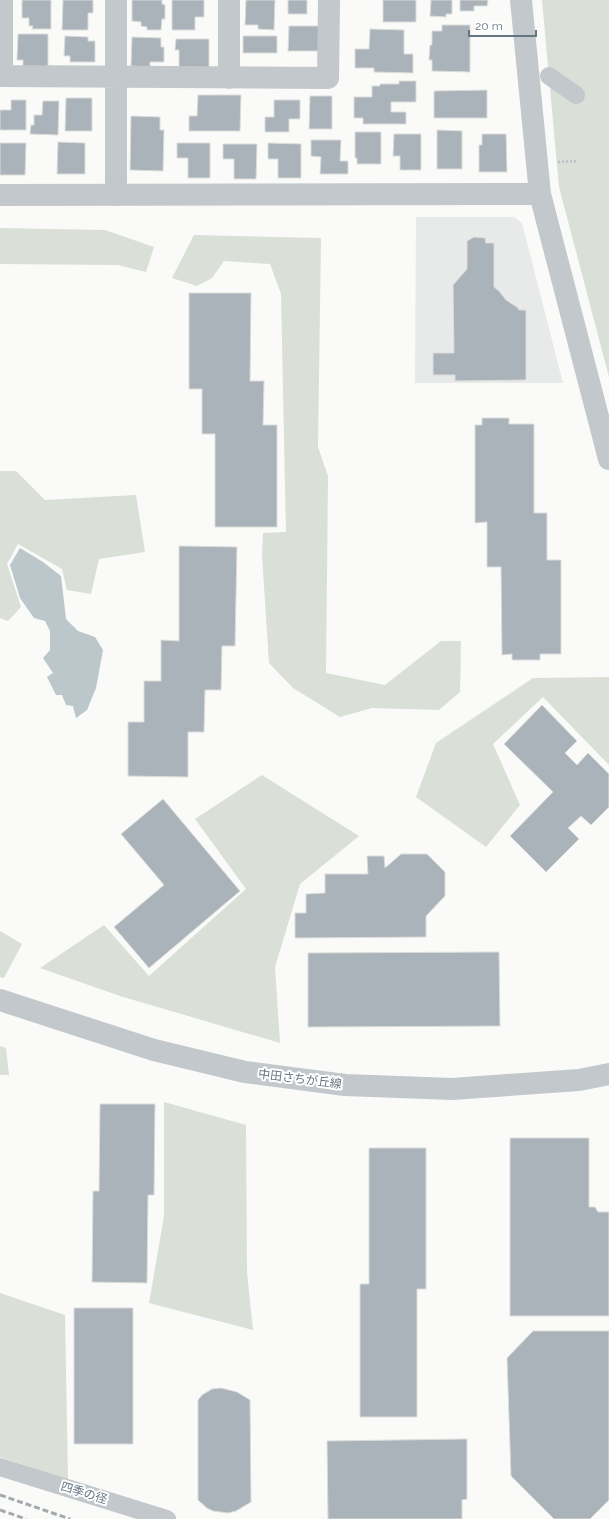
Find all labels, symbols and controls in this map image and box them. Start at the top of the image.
scale bar [469,12,536,38]
text: 20 m [475,19,503,33]
street label: 中田さちが丘線 [257,1067,343,1091]
street label: 四季の径 [59,1479,109,1507]

